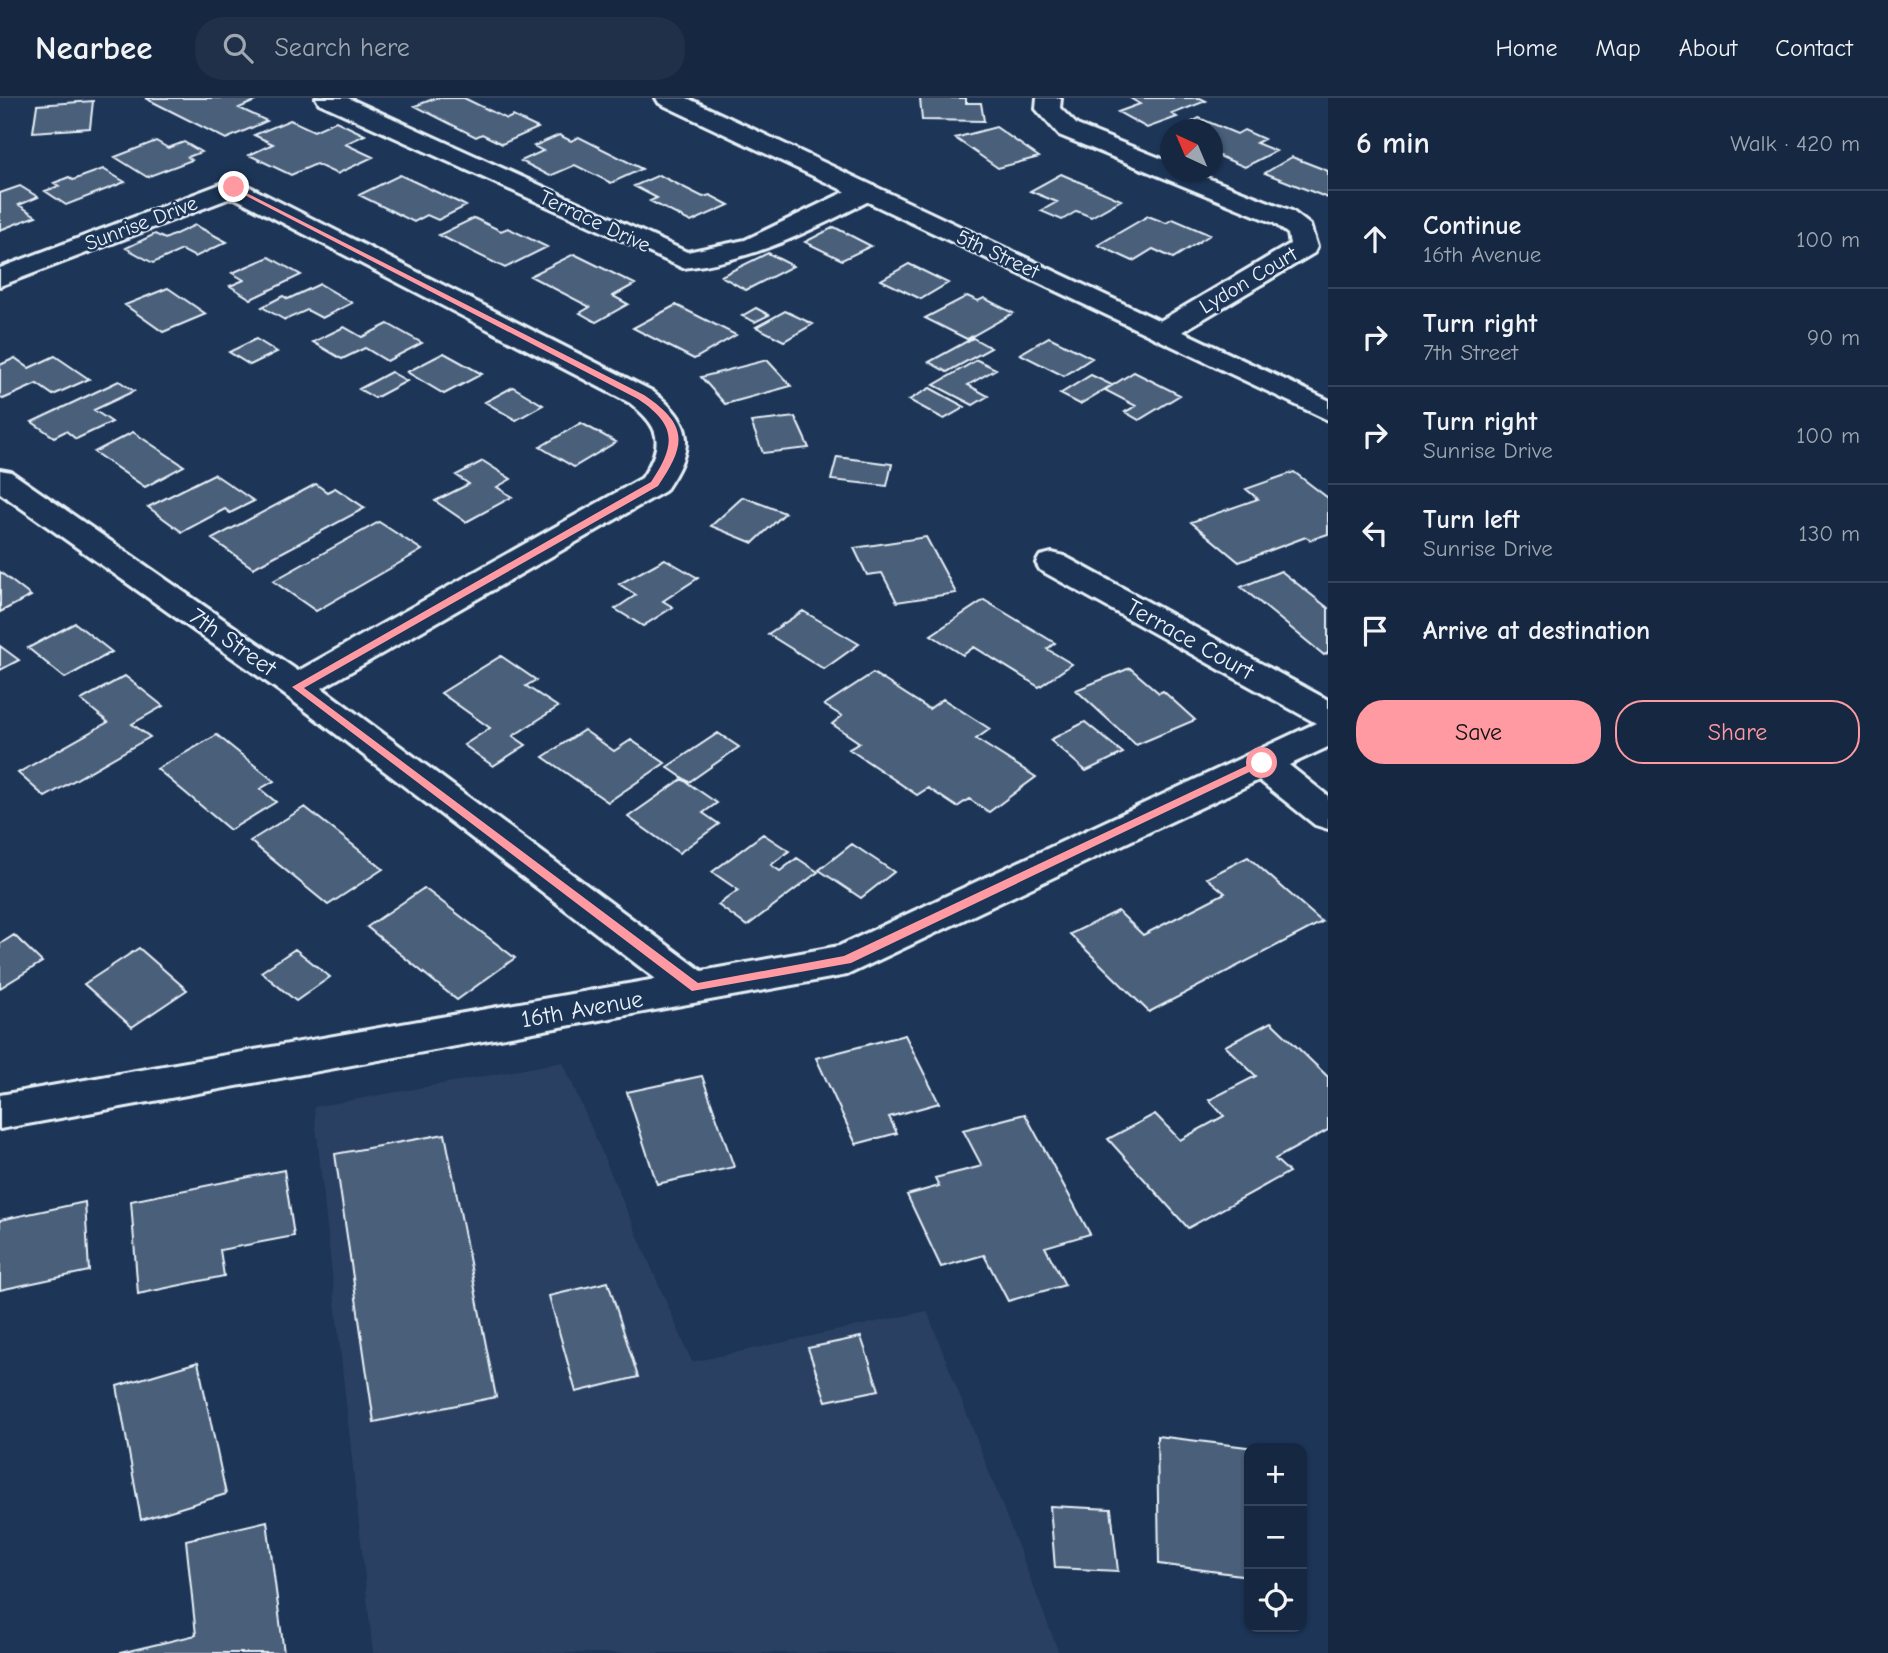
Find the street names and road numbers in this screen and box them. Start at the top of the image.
street label: Terrace Drive [536,185,654,257]
street label: Sunrise Drive [81,191,201,255]
street label: 5th Street [953,224,1044,284]
street label: Lydon Court [1195,241,1302,318]
street label: Terrace Court [1121,593,1260,686]
street label: 7th Street [184,602,283,683]
street label: 16th Avenue [519,985,645,1033]

